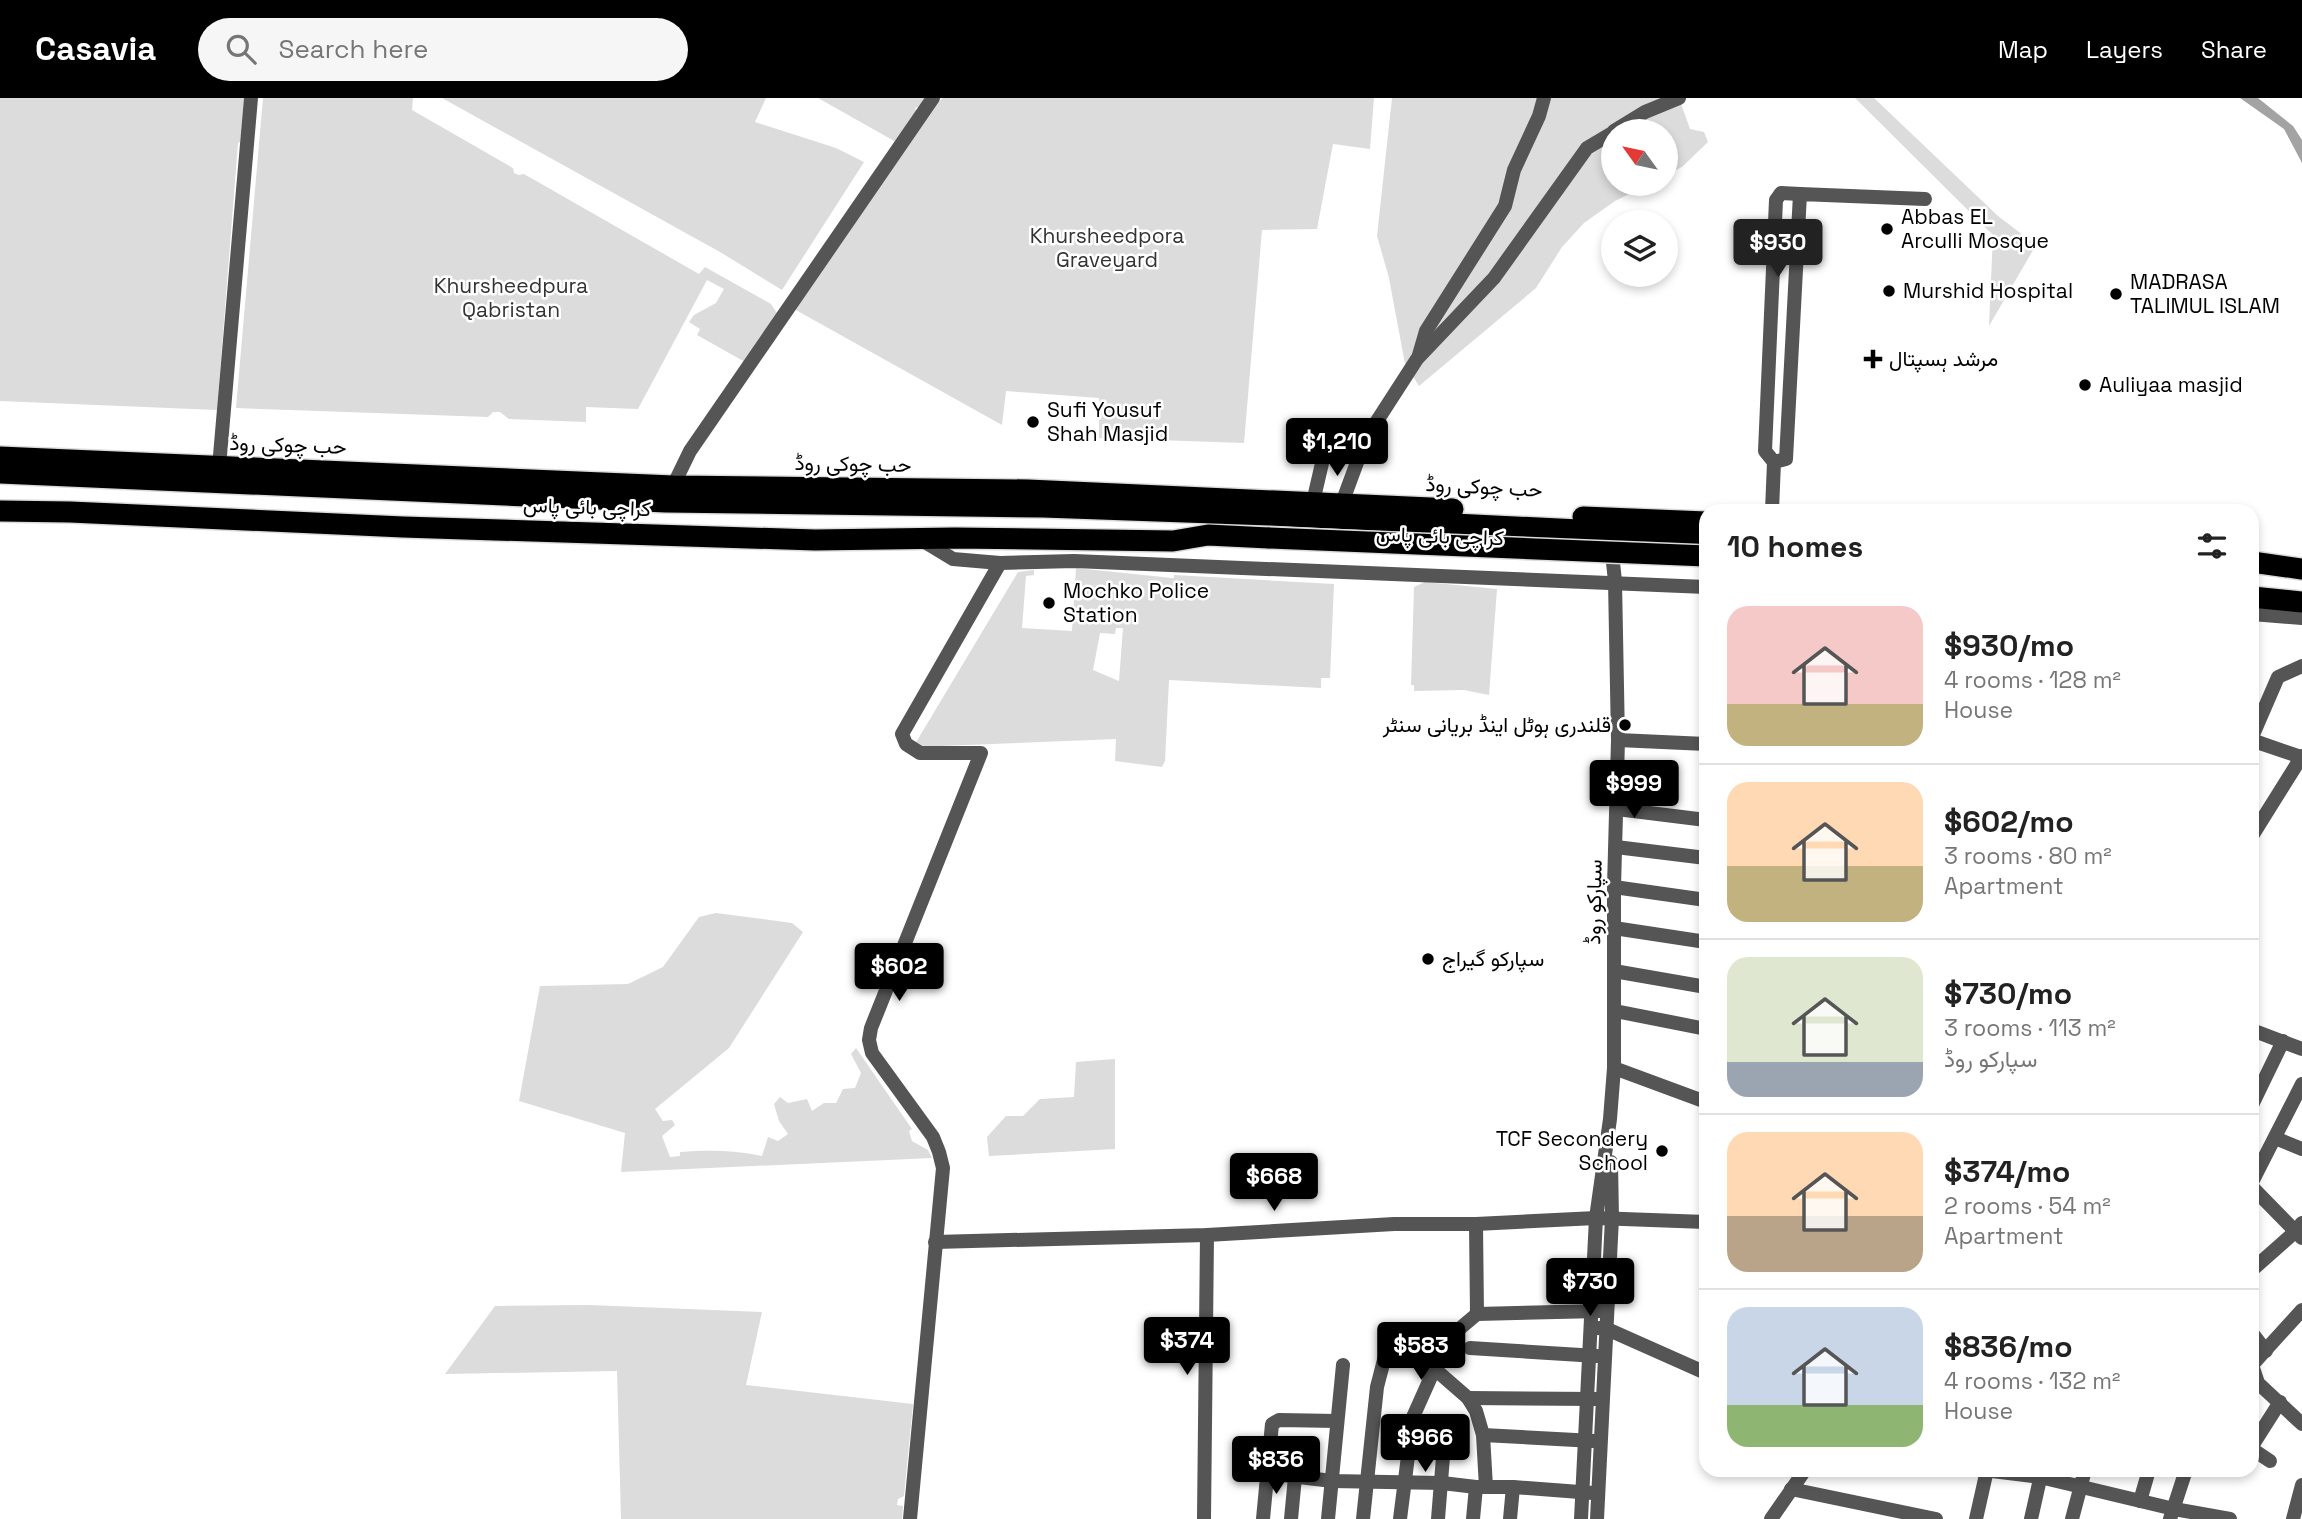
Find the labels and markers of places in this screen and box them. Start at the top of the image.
place label: Abbas EL Arculli Mosque [1901,203,2049,254]
pin: $930 [1737,220,1819,279]
marker: Abbas EL Arculli Mosque [1879,221,1895,237]
place label: MADRASA TALIMUL ISLAM [2130,268,2280,319]
place label: Murshid Hospital [1903,277,2073,304]
marker: Murshid Hospital [1881,283,1897,299]
marker: MADRASA TALIMUL ISLAM [2108,286,2124,302]
place label: مرشد ہسپتال [1889,345,1998,373]
marker: مرشد ہسپتال [1863,349,1883,369]
place label: Auliyaa masjid [2099,371,2243,398]
marker: Auliyaa masjid [2077,377,2093,393]
place label: Sufi Yousuf Shah Masjid [1047,396,1168,447]
marker: Sufi Yousuf Shah Masjid [1025,414,1041,430]
pin: $1,210 [1280,418,1394,478]
place label: Mochko Police Station [1063,577,1209,628]
marker: Mochko Police Station [1041,595,1057,611]
place label: قلندری ہوٹل اینڈ بریانی سنٹر [1382,711,1611,738]
marker: قلندری ہوٹل اینڈ بریانی سنٹر [1617,717,1633,733]
pin: $999 [1593,760,1675,820]
pin: $602 [858,944,940,1003]
place label: سپارکو گیراج [1442,945,1544,973]
marker: سپارکو گیراج [1420,951,1436,967]
place label: TCF Secondery School [1496,1125,1648,1176]
marker: TCF Secondery School [1654,1143,1670,1159]
pin: $668 [1233,1154,1315,1213]
pin: $730 [1549,1258,1631,1318]
pin: $374 [1146,1318,1228,1377]
pin: $583 [1380,1322,1462,1382]
pin: $966 [1384,1414,1466,1474]
pin: $836 [1235,1436,1317,1496]

